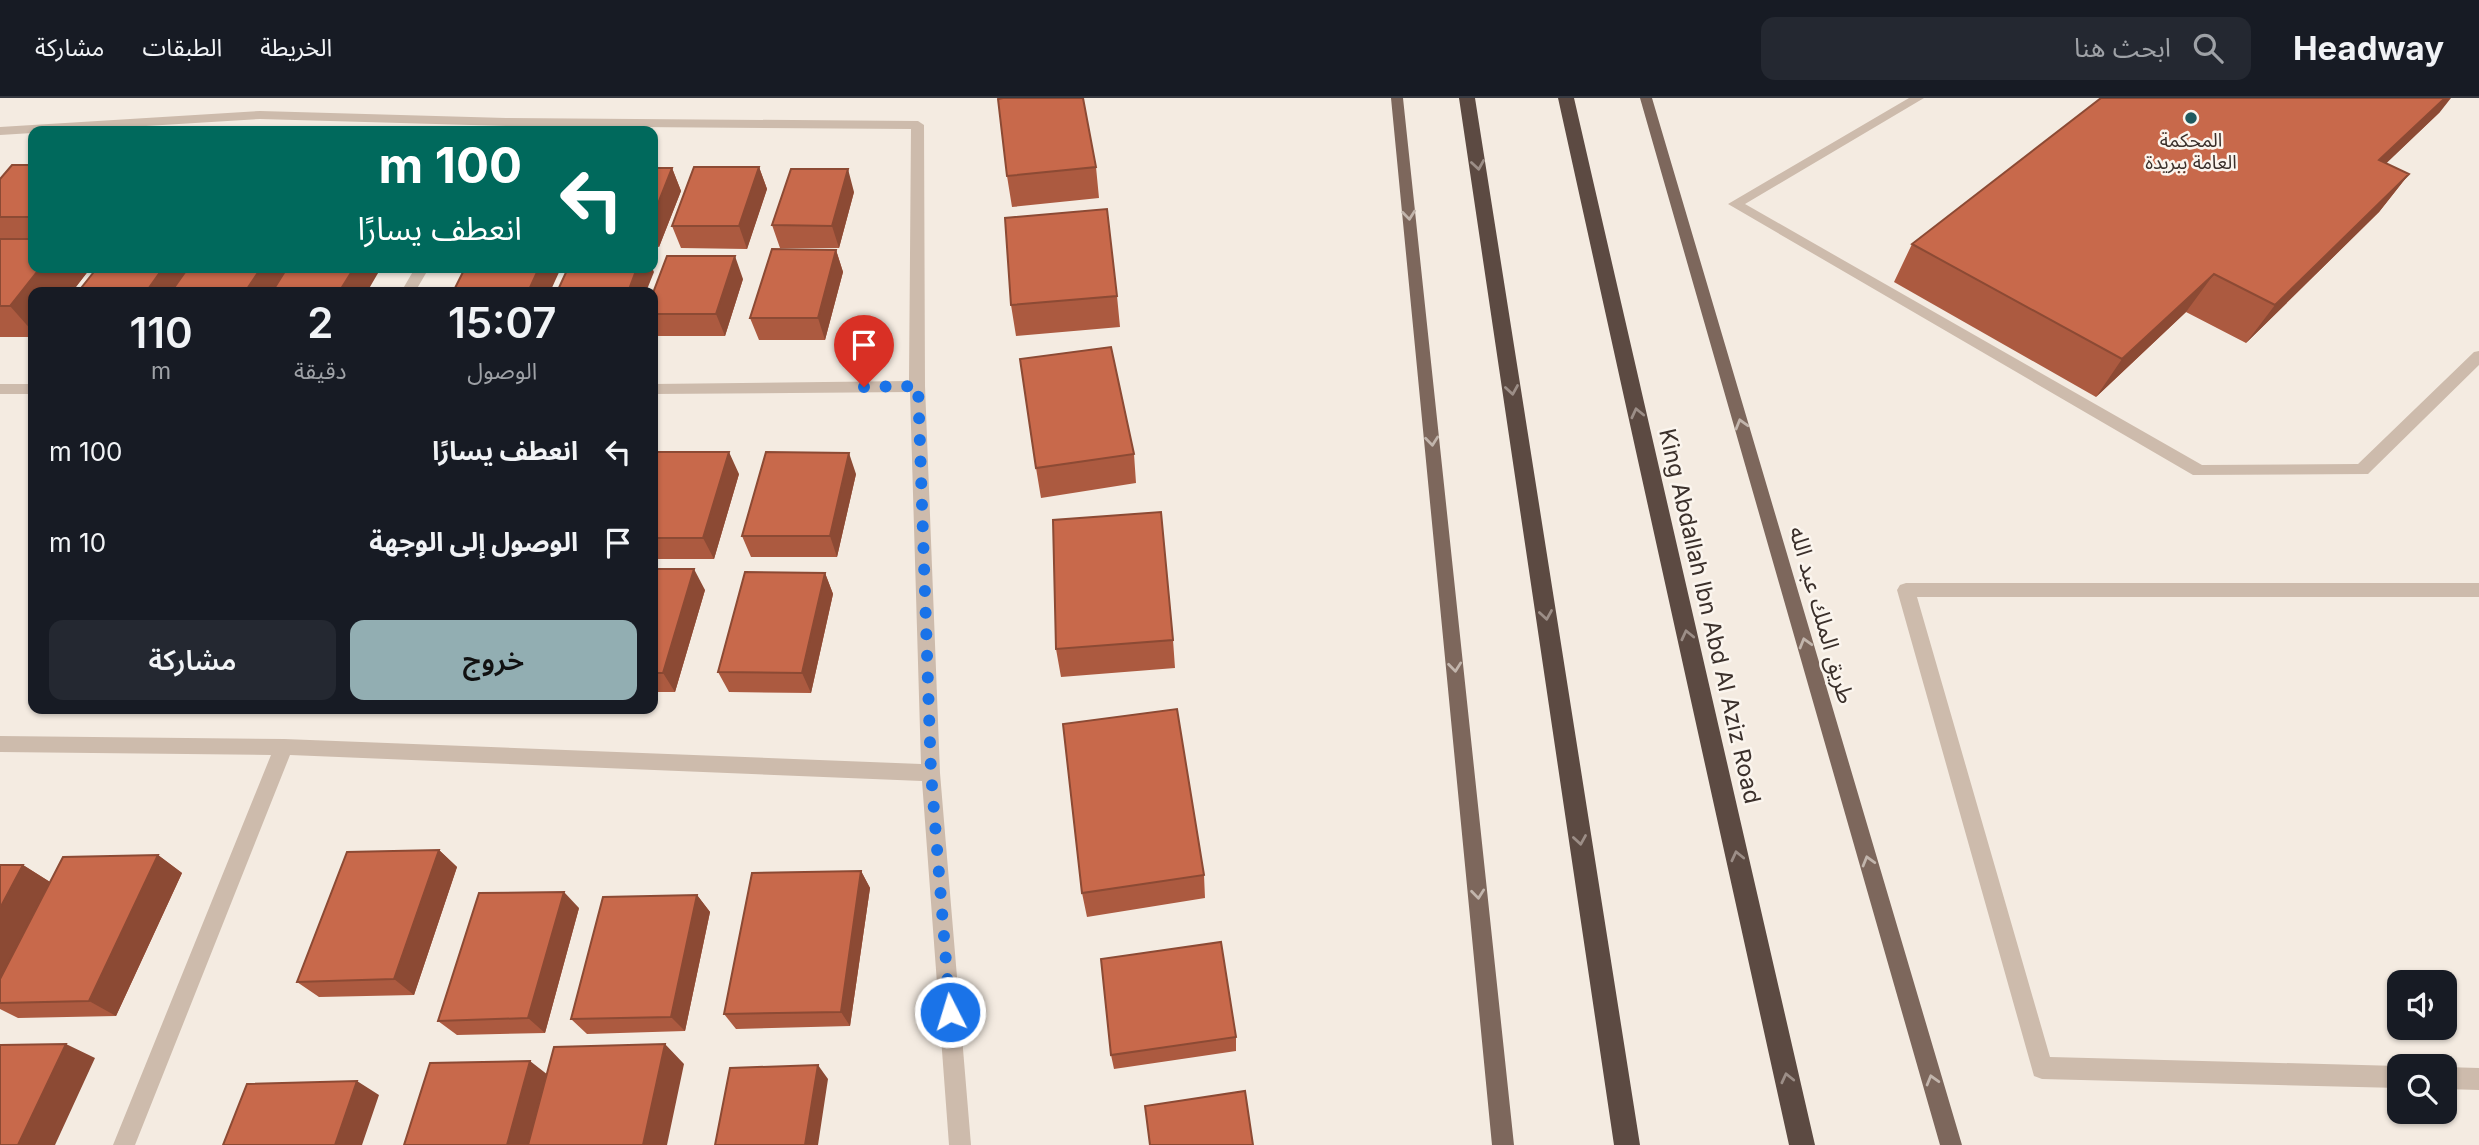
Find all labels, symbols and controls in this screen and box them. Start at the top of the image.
search box [1761,17,2251,80]
text: Headway [2293,28,2444,68]
icon: search [2189,29,2227,67]
text: ابحث هنا [2074,32,2171,63]
text: مشاركة [35,33,104,62]
text: الطبقات [142,33,222,62]
text: الخريطة [260,33,332,62]
marker: المحكمة العامة ببريدة [2183,110,2199,126]
place label: المحكمة العامة ببريدة [2145,129,2237,174]
text: 100 m [378,136,522,195]
icon: left [546,154,637,245]
one-way arrow [1470,160,1485,171]
text: انعطف يسارًا [358,209,522,248]
one-way arrow [1401,209,1416,220]
text: 2 [307,297,333,348]
text: 15:07 [448,297,557,348]
text: 110 [129,307,193,358]
pin [834,315,894,387]
icon: arrive [845,326,883,364]
text: m [151,357,171,385]
text: دقيقة [294,357,347,385]
text: الوصول [467,357,537,385]
one-way arrow [1504,384,1519,396]
one-way arrow [1631,407,1645,419]
one-way arrow [1734,418,1749,430]
street label: King Abdallah Ibn Abd Al Aziz Road [1653,426,1767,806]
icon: left [599,433,637,471]
text: انعطف يسارًا [432,435,578,466]
text: 100 m [49,436,122,467]
one-way arrow [1424,436,1439,447]
street label: طريق الملك عبد الله [1783,523,1861,707]
icon: arrive [599,524,637,562]
text: الوصول إلى الوجهة [369,526,578,557]
text: 10 m [49,527,106,558]
one-way arrow [1538,609,1553,621]
button: مشاركة [49,620,336,700]
button: خروج [350,620,637,700]
one-way arrow [1681,629,1695,641]
one-way arrow [1798,637,1813,649]
one-way arrow [1447,662,1462,673]
one-way arrow [1573,834,1588,846]
one-way arrow [1731,851,1745,863]
one-way arrow [1862,855,1877,867]
one-way arrow [1470,888,1485,899]
map controls [2387,970,2457,1124]
button: sound [2387,970,2457,1040]
position arrow [913,975,987,1049]
button: search [2387,1054,2457,1124]
one-way arrow [1780,1072,1795,1084]
one-way arrow [1925,1074,1940,1086]

